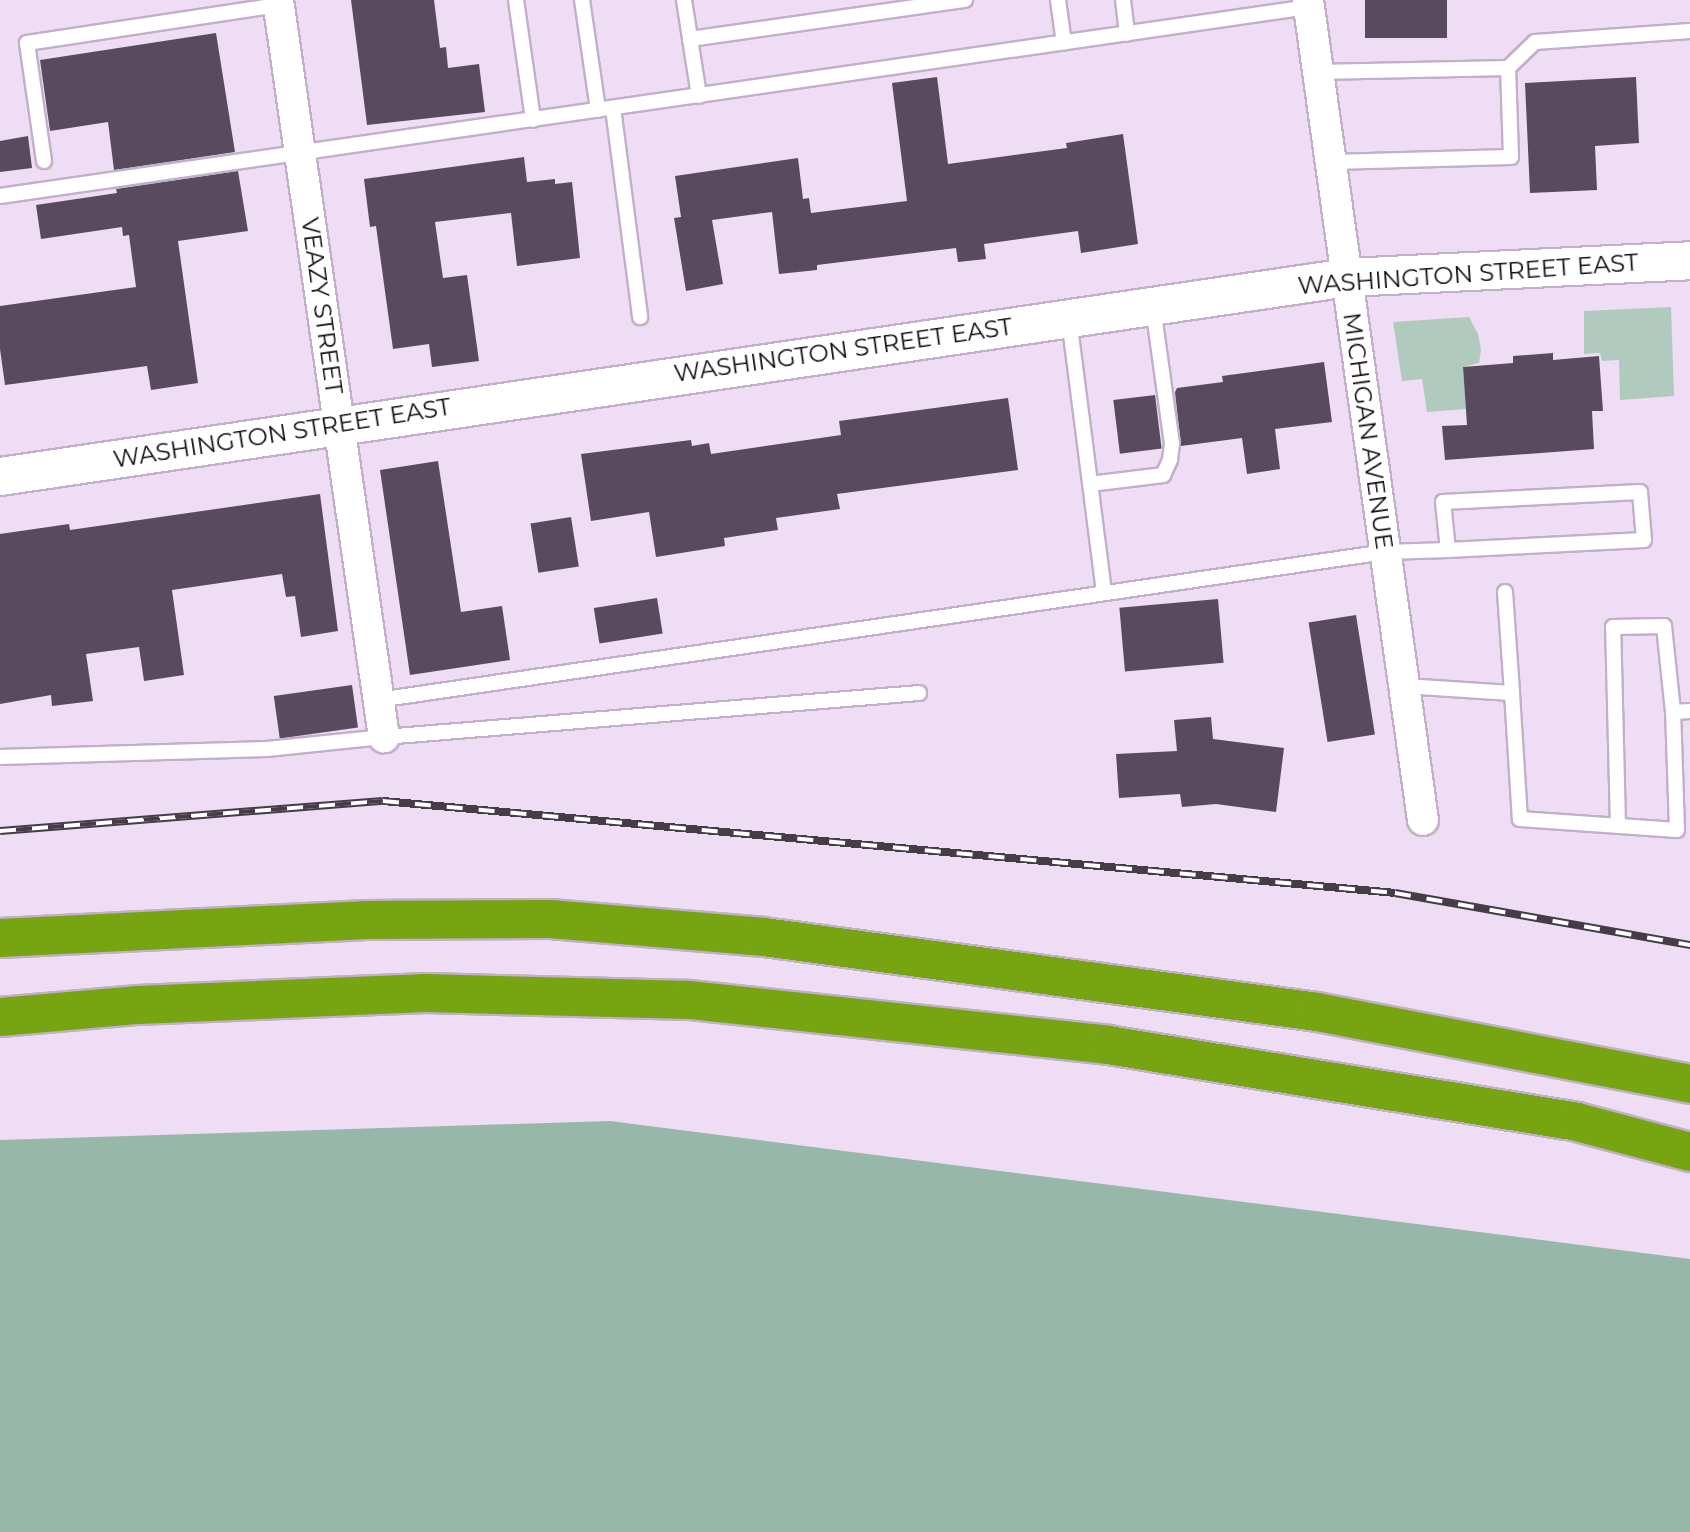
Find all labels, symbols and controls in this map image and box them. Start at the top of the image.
street label: VEAZY STREET [295,216,349,396]
street label: WASHINGTON STREET EAST [1297,248,1639,300]
street label: MICHIGAN AVENUE [1337,311,1399,551]
street label: WASHINGTON STREET EAST [672,312,1014,388]
street label: WASHINGTON STREET EAST [111,392,453,474]

